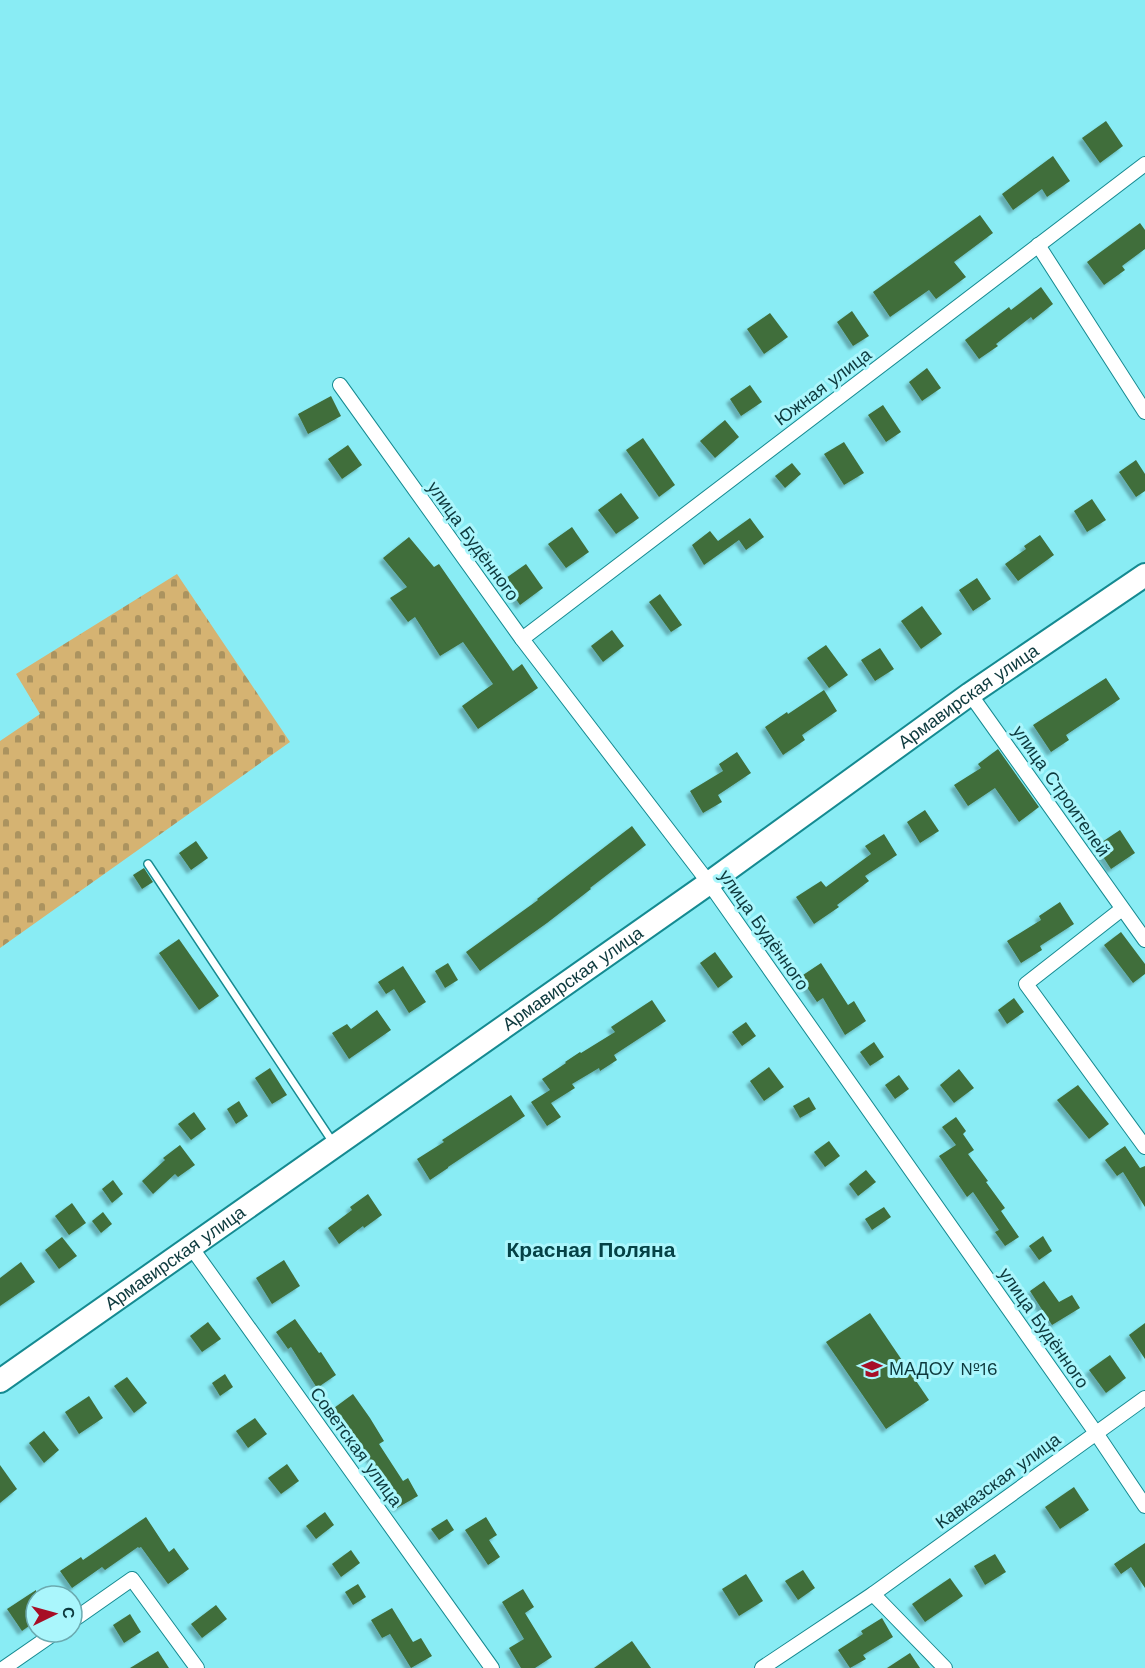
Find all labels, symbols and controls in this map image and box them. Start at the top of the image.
street label: Южная улица [770,343,876,430]
street label: улица Будённого [423,477,524,604]
street label: Армавирская улица [894,639,1043,753]
street label: улица Строителей [1008,721,1114,860]
street label: улица Будённого [715,866,814,994]
street label: Армавирская улица [498,921,648,1035]
street label: Армавирская улица [101,1201,250,1314]
district label: Красная Поляна [507,1237,676,1262]
street label: улица Будённого [995,1264,1094,1392]
school or university icon: МАДОУ №16 [860,1357,884,1381]
place label: МАДОУ №16 [889,1358,998,1379]
street label: Советская улица [306,1383,407,1511]
street label: Кавказская улица [931,1428,1065,1533]
north arrow [24,1584,84,1644]
text: С [58,1606,78,1620]

